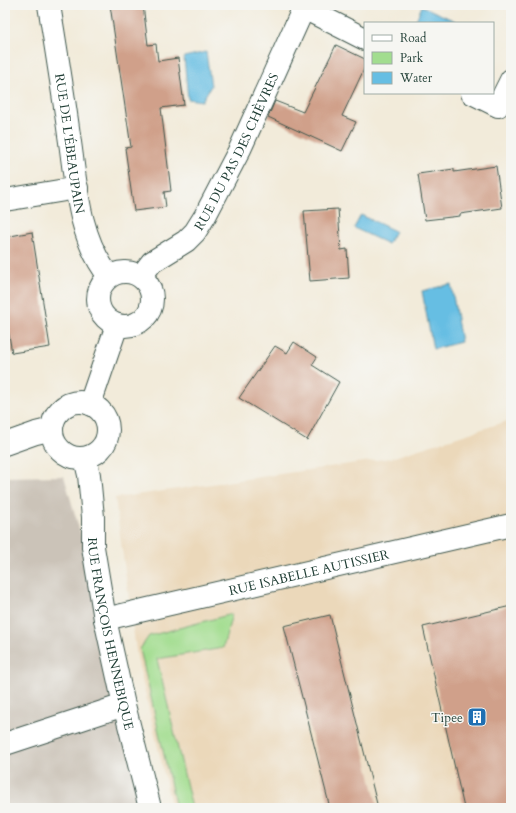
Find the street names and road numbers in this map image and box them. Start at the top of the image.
street label: RUE DU PAS DES CHÈVRES [190,70,283,234]
street label: RUE DE L'ÉBEAUPAIN [50,72,89,215]
street label: RUE FRANÇOIS HENNEBIQUE [83,537,138,732]
street label: RUE ISABELLE AUTISSIER [227,546,391,600]

